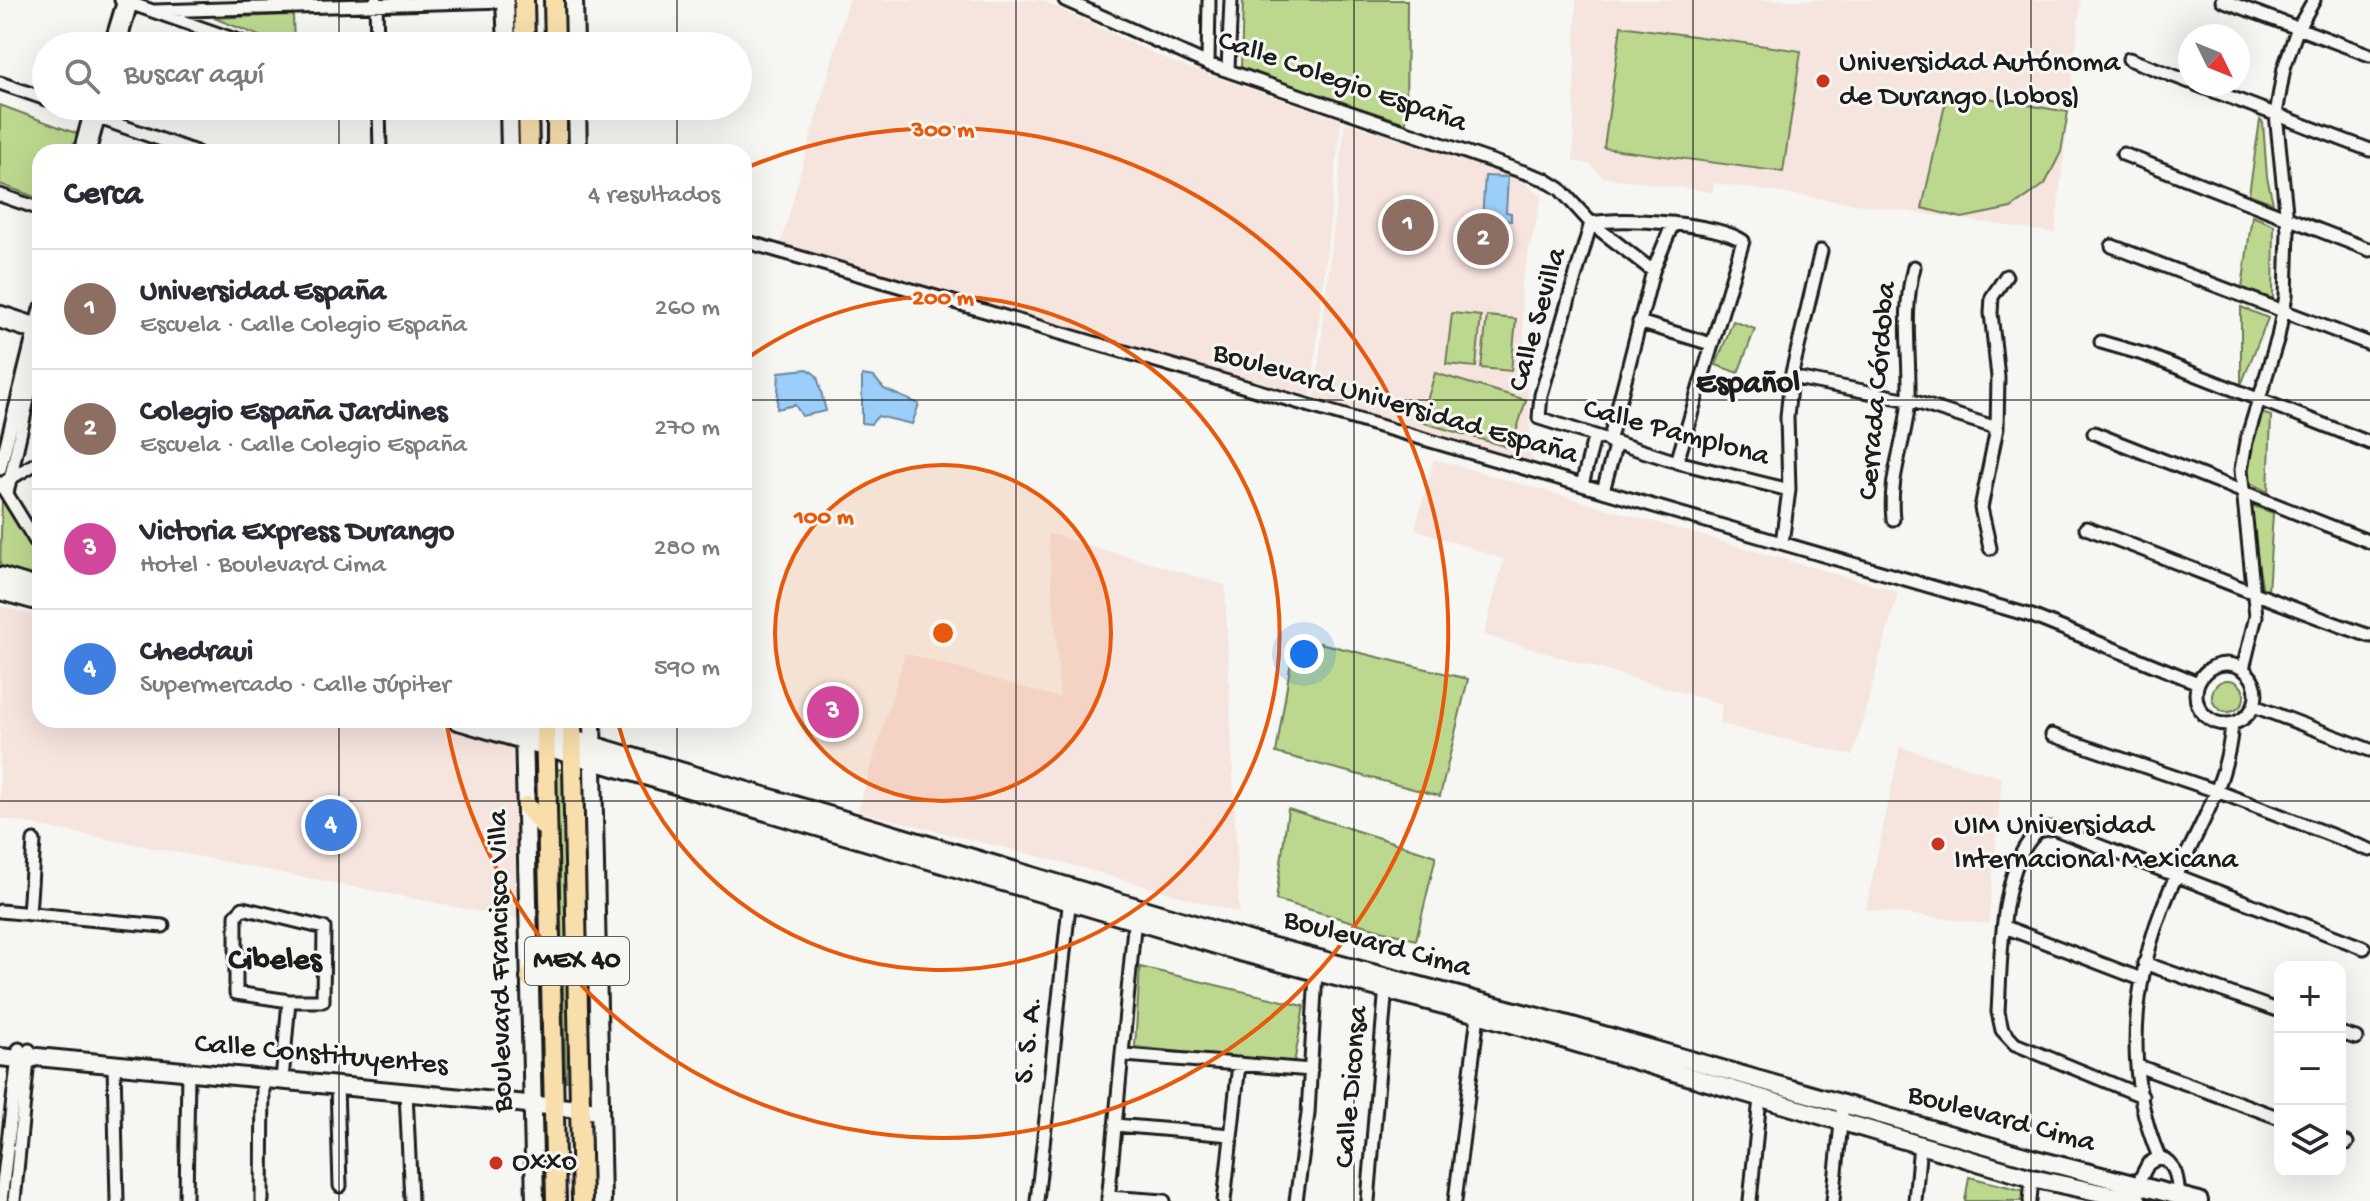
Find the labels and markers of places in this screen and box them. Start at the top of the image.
place label: Universidad Autónoma de Durango (Lobos) [1839,47,2122,116]
marker: Universidad Autónoma de Durango (Lobos) [1814,72,1832,90]
pin: 1 [1382,195,1434,255]
pin: 2 [1457,209,1509,269]
centre of rings [929,619,957,647]
pin: 3 [807,682,859,742]
pin: 4 [305,795,357,855]
place label: UIM Universidad Internacional Mexicana [1954,810,2239,879]
marker: UIM Universidad Internacional Mexicana [1929,835,1947,853]
place label: Oxxo [512,1146,577,1181]
marker: Oxxo [487,1154,505,1172]

